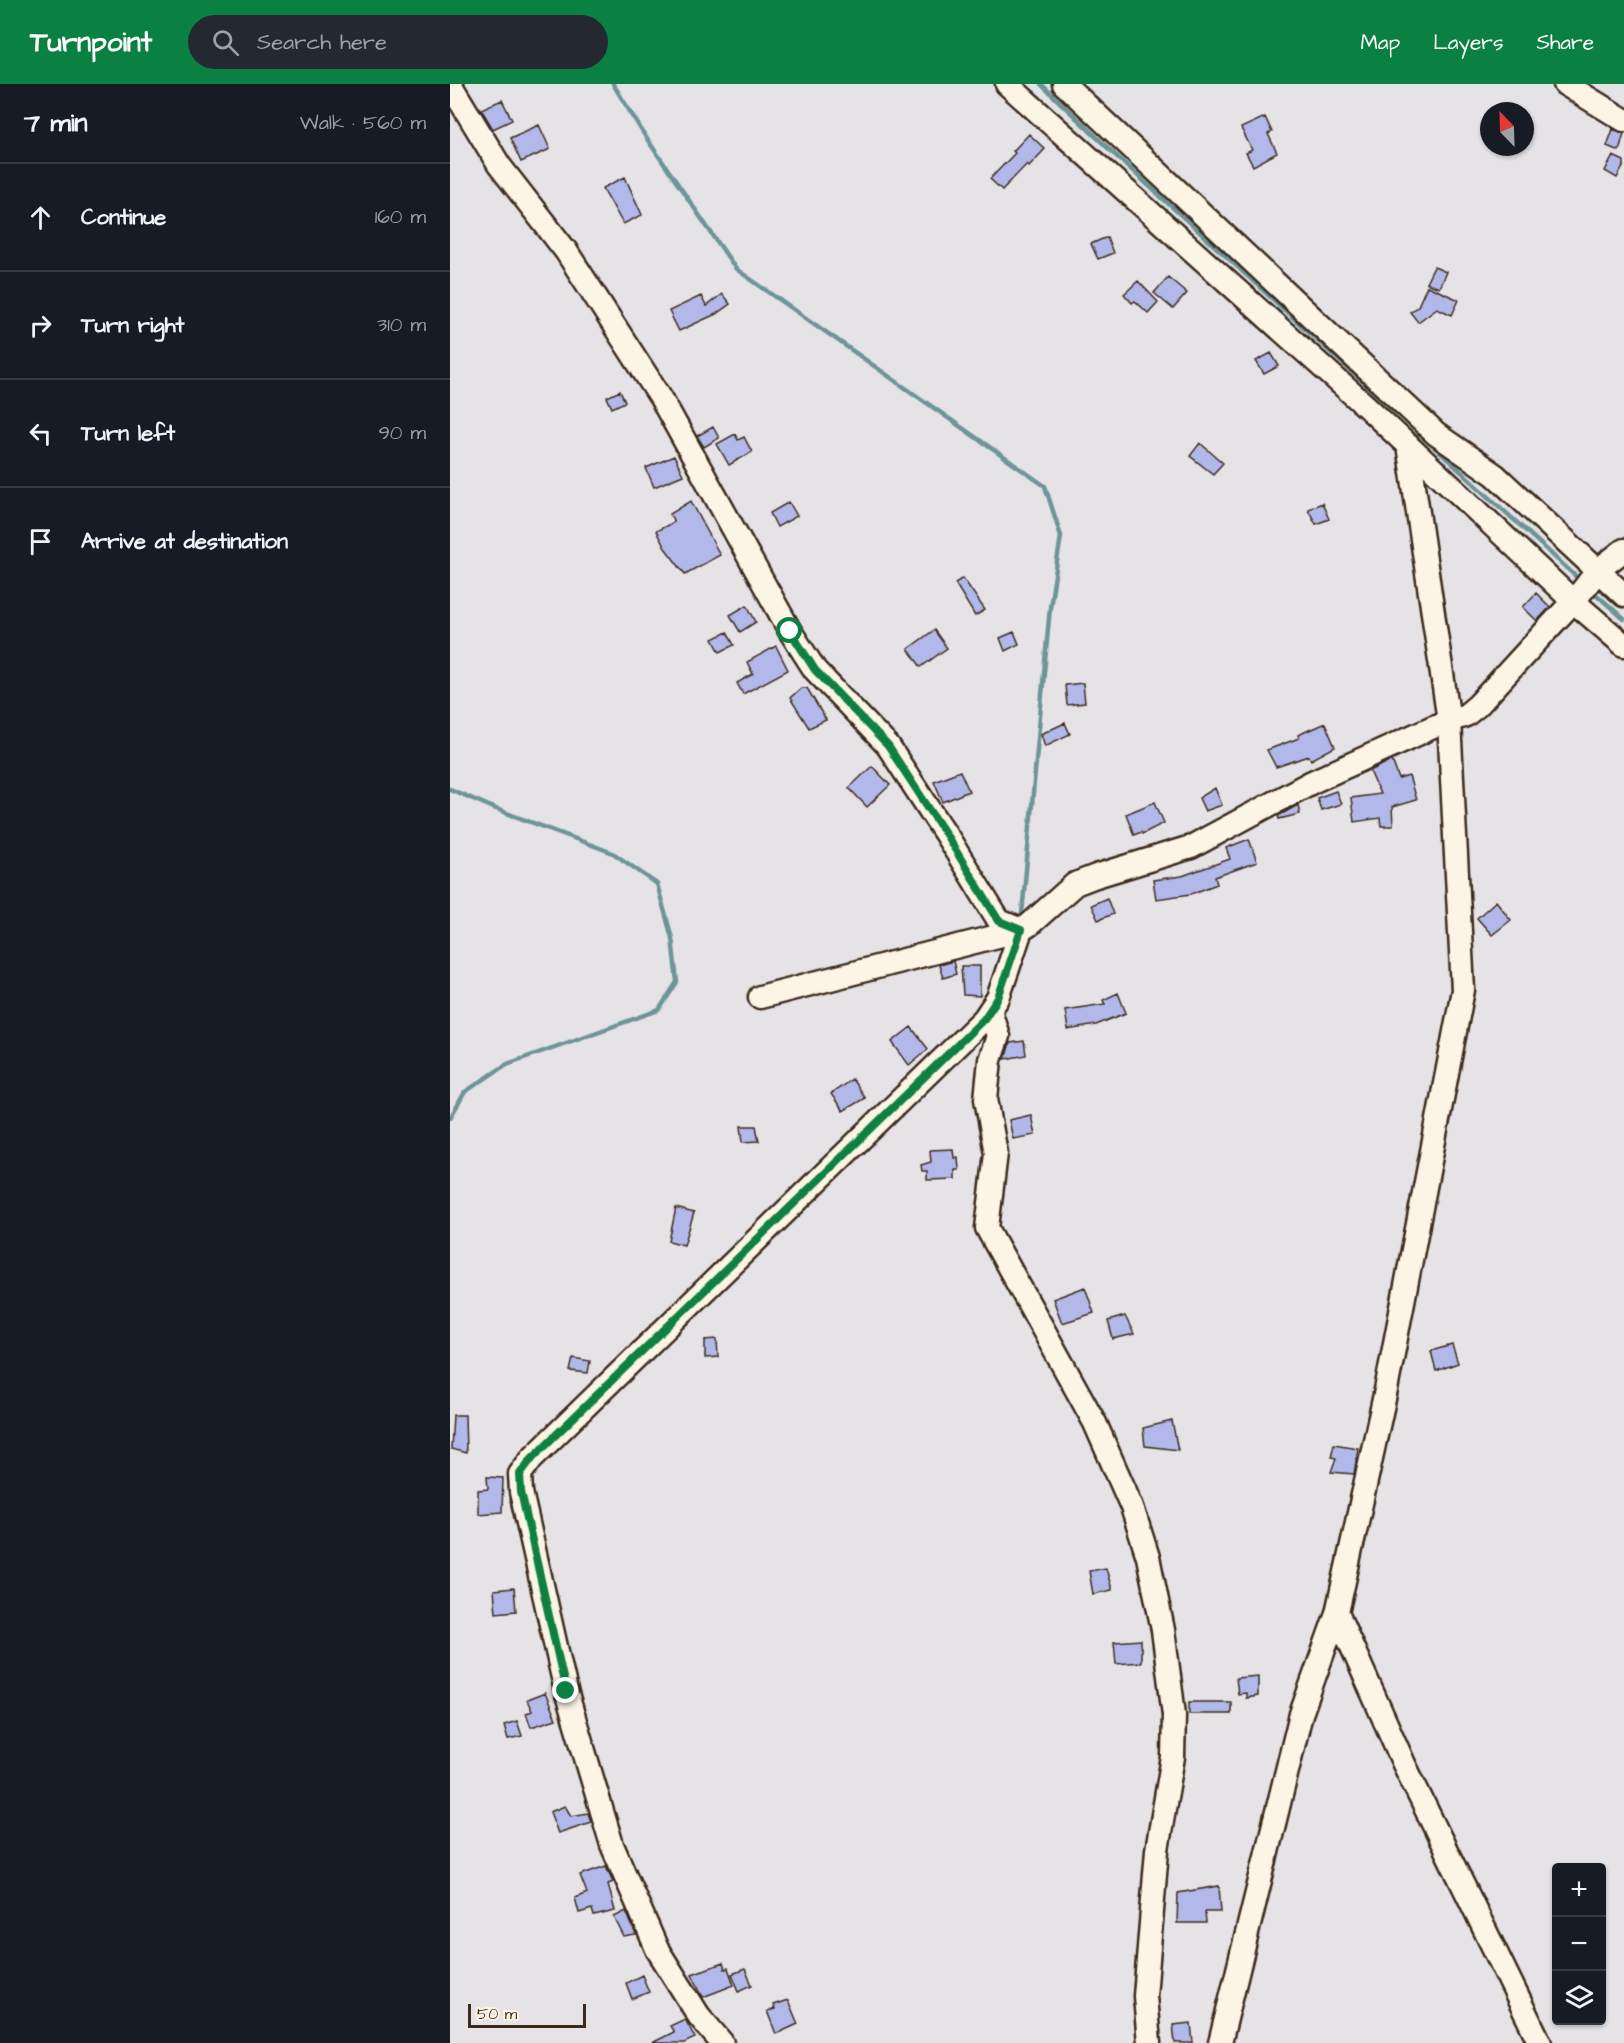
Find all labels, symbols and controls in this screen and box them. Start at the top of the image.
search box [188,15,608,69]
text: Turnpoint [30,23,152,62]
icon: search [209,26,242,59]
text: Search here [257,27,387,58]
text: Map [1360,28,1400,57]
text: Layers [1433,28,1503,57]
text: Share [1536,28,1594,57]
north arrow [1480,102,1534,156]
text: 7 min [24,105,88,141]
text: Walk · 560 m [300,109,426,137]
icon: ahead [24,201,57,234]
text: Continue [81,202,166,233]
text: 160 m [375,203,426,231]
icon: right [24,309,57,342]
text: Turn right [81,310,184,341]
text: 310 m [377,311,426,339]
icon: left [24,417,57,450]
text: Turn left [81,418,175,449]
text: 90 m [378,419,426,447]
icon: arrive [24,525,57,558]
text: Arrive at destination [81,526,288,557]
route start [776,617,802,643]
route end [552,1677,578,1703]
map controls [1552,1863,1606,2025]
button: + [1552,1863,1606,1917]
button: − [1552,1917,1606,1971]
button: layers [1552,1971,1606,2025]
scale bar [468,2001,586,2028]
text: 50 m [477,2003,517,2025]

